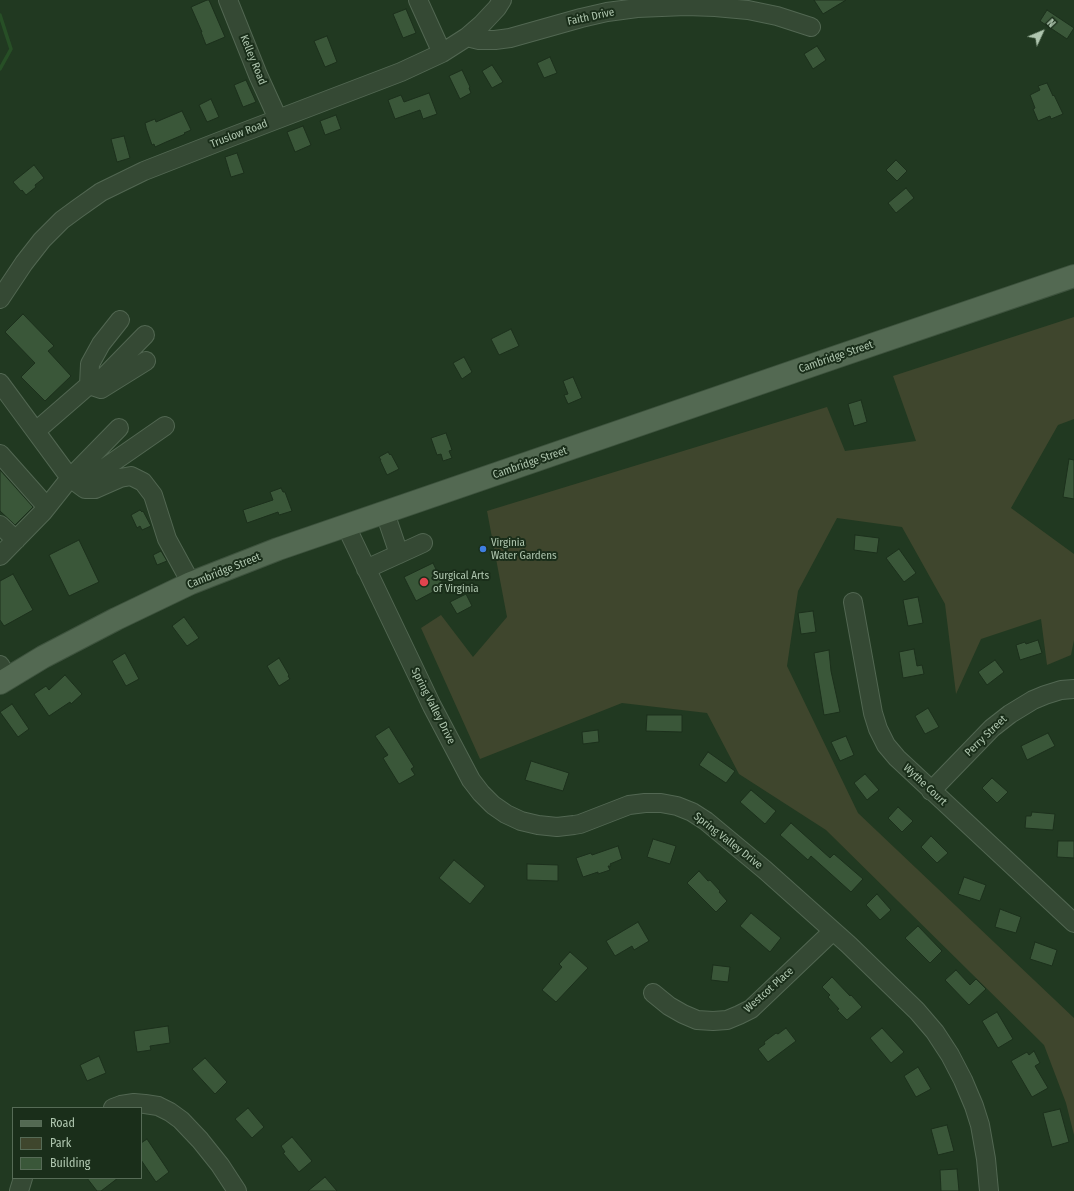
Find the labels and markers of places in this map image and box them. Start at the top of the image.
place label: Virginia Water Gardens [491,536,557,562]
marker: Virginia Water Gardens [478,544,488,554]
place label: Surgical Arts of Virginia [433,569,489,595]
marker: Surgical Arts of Virginia [418,576,430,588]

